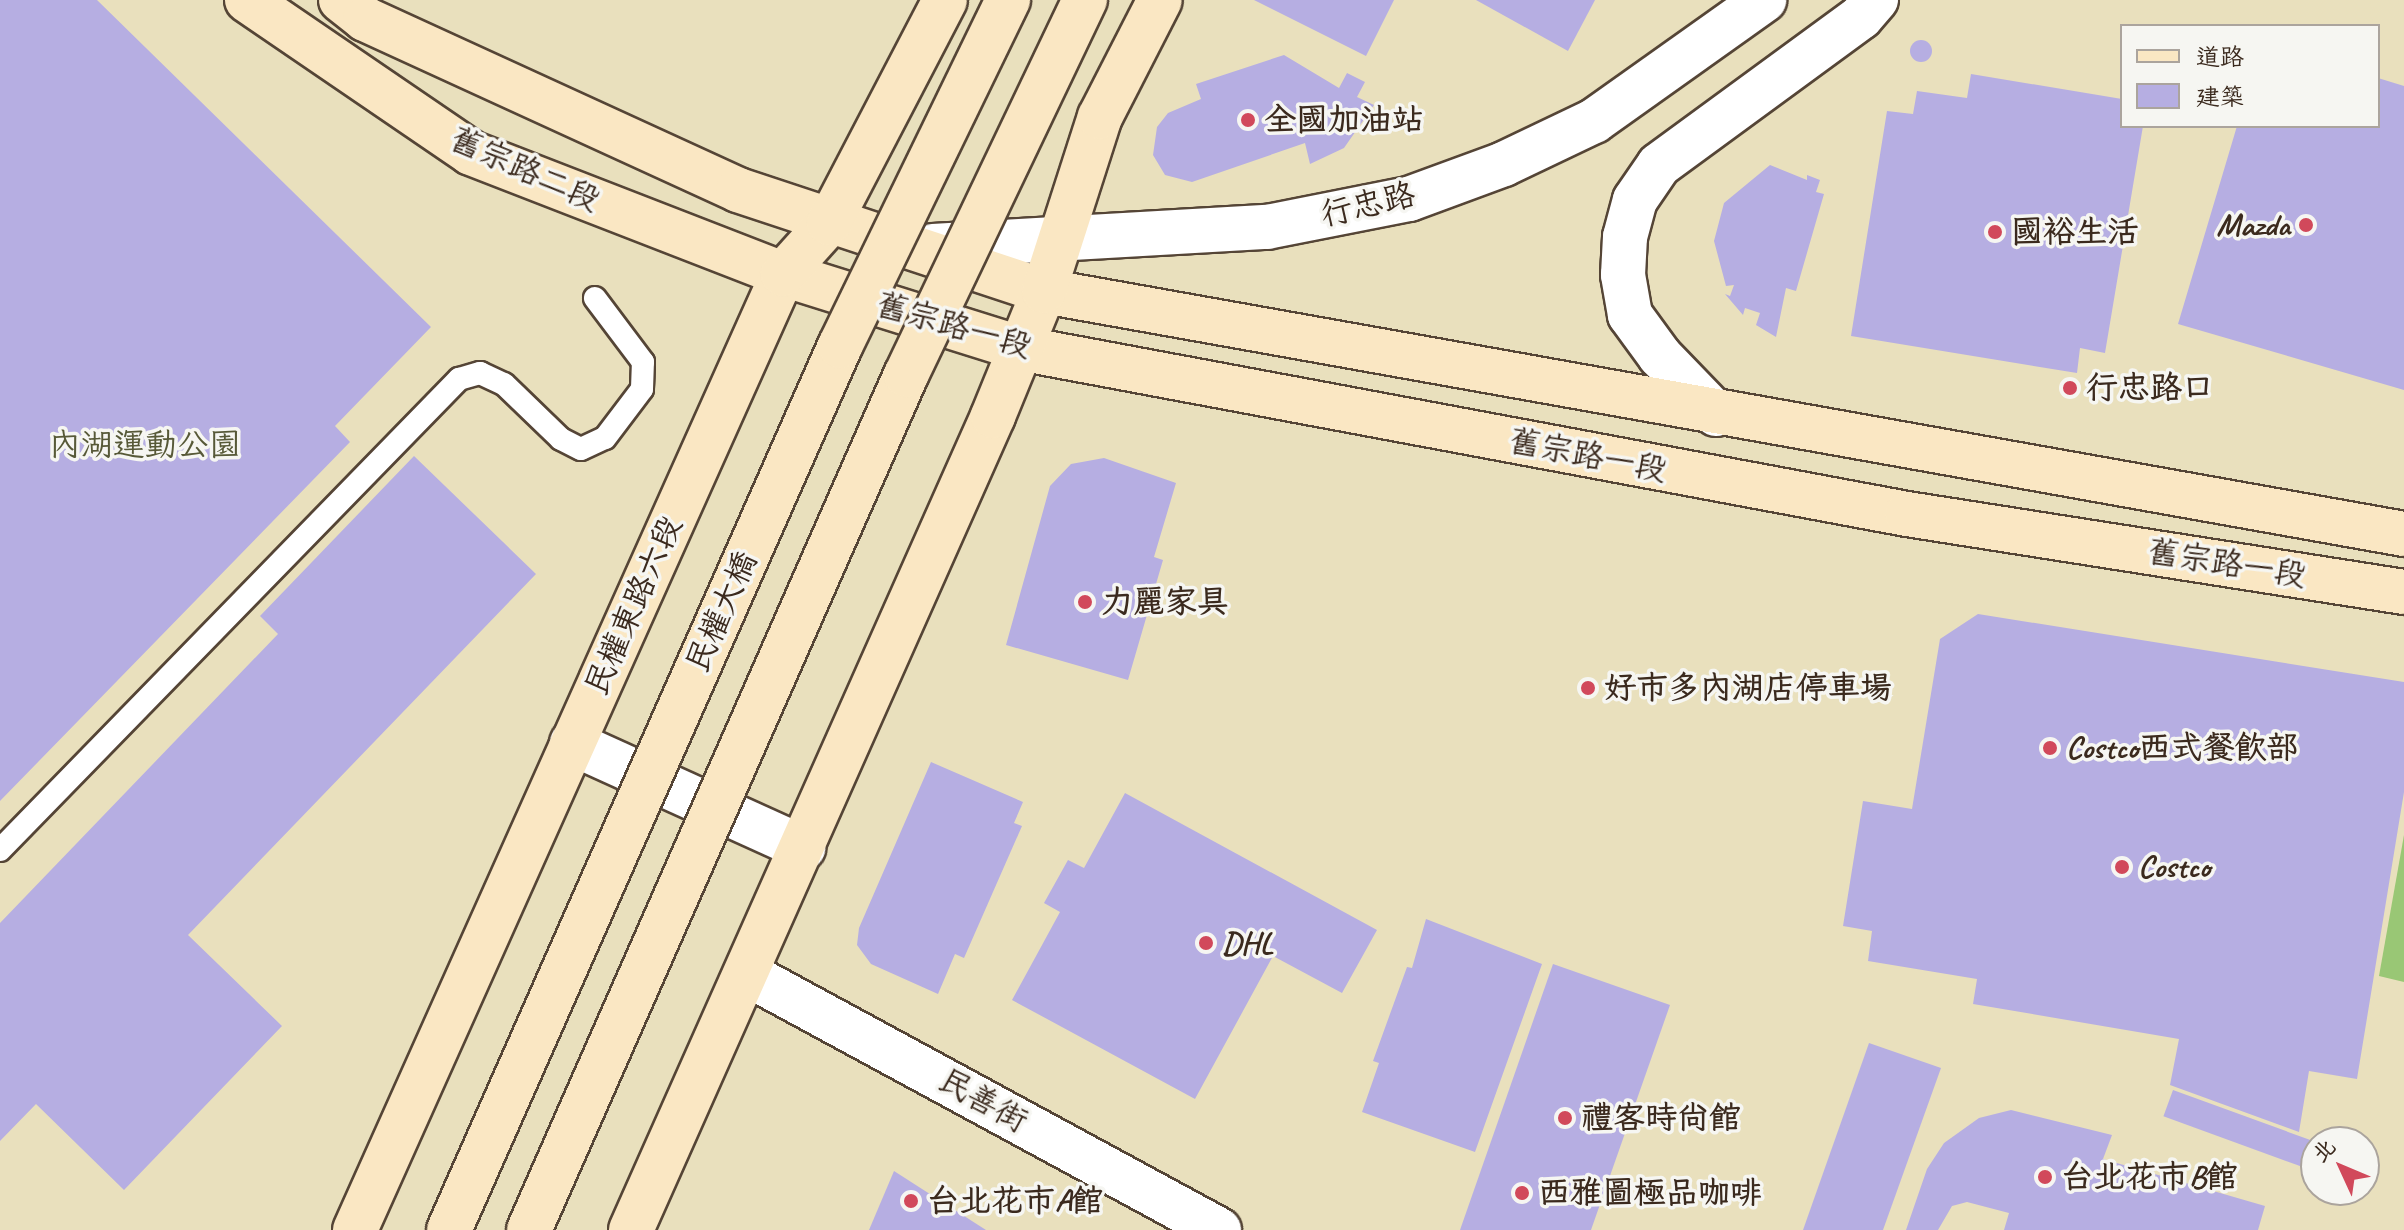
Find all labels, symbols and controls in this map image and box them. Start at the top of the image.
legend [2120,24,2380,128]
text: 道路 [2196,42,2244,72]
text: 建築 [2196,82,2244,112]
place label: 全國加油站 [1264,101,1424,139]
marker: 全國加油站 [1239,111,1257,129]
street label: 舊宗路二段 [444,120,606,220]
street label: 行忠路 [1317,175,1419,235]
place label: Mazda [2216,206,2290,244]
place label: 國裕生活 [2011,213,2139,251]
marker: Mazda [2297,216,2315,234]
marker: 國裕生活 [1986,223,2004,241]
street label: 舊宗路一段 [872,285,1036,367]
place label: 行忠路口 [2086,369,2214,407]
marker: 行忠路口 [2061,379,2079,397]
street label: 舊宗路一段 [1506,422,1670,490]
park label: 內湖運動公園 [49,426,241,464]
street label: 民權東路六段 [577,510,691,702]
street label: 舊宗路一段 [2145,533,2309,595]
street label: 民權大橋 [678,546,766,678]
place label: 力麗家具 [1101,583,1229,621]
marker: 力麗家具 [1076,593,1094,611]
place label: 好市多內湖店停車場 [1604,669,1892,707]
marker: 好市多內湖店停車場 [1579,679,1597,697]
place label: Costco西式餐飲部 [2066,729,2298,767]
marker: Costco西式餐飲部 [2041,739,2059,757]
place label: Costco [2138,848,2210,886]
marker: Costco [2113,858,2131,876]
place label: DHL [1222,924,1273,962]
marker: DHL [1197,934,1215,952]
street label: 民善街 [932,1061,1034,1141]
place label: 禮客時尚館 [1581,1099,1741,1137]
marker: 禮客時尚館 [1556,1109,1574,1127]
north arrow [2300,1126,2380,1206]
text: 北 [2306,1133,2342,1168]
place label: 台北花市B館 [2061,1158,2238,1196]
marker: 台北花市B館 [2036,1168,2054,1186]
place label: 西雅圖極品咖啡 [1538,1174,1762,1212]
place label: 台北花市A館 [927,1182,1103,1220]
marker: 西雅圖極品咖啡 [1513,1184,1531,1202]
marker: 台北花市A館 [902,1192,920,1210]

